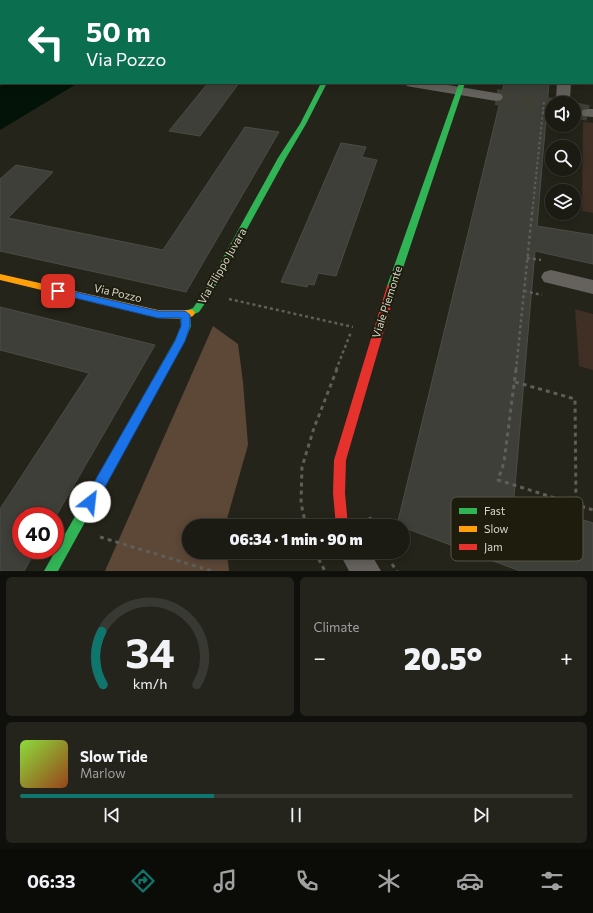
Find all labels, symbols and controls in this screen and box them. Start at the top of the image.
text: 50 m [86,14,151,48]
icon: left [20,16,72,68]
text: Via Pozzo [86,48,166,70]
map controls [545,96,581,220]
button: sound [545,96,581,132]
button: search [545,140,581,176]
button: layers [545,184,581,220]
street label: Via Filippo Juvara [195,226,249,306]
street label: Viale Piemonte [369,264,404,340]
pin [41,274,75,308]
icon: arrive [47,280,69,302]
street label: Via Pozzo [93,281,144,304]
position arrow [69,481,111,523]
legend [451,497,583,561]
text: Fast [484,504,506,517]
speed limit sign: 40 [12,507,64,559]
text: Slow [484,522,509,535]
text: 06:34 · 1 min · 90 m [230,530,363,548]
text: Jam [484,540,503,554]
text: Climate [314,619,359,635]
text: 34 [125,625,175,676]
text: 20.5° [404,639,482,676]
text: − [314,644,326,671]
text: + [560,644,573,671]
text: km/h [132,673,167,691]
text: Slow Tide [80,747,148,765]
text: Marlow [80,765,126,781]
icon: previous [101,804,123,826]
icon: pause [285,804,307,826]
icon: next [470,804,492,826]
icon: directions [129,867,157,895]
icon: music [211,867,239,895]
icon: phone [293,867,321,895]
icon: climate [375,867,403,895]
icon: car [456,867,484,895]
icon: filters [538,867,566,895]
text: 06:33 [27,870,76,892]

